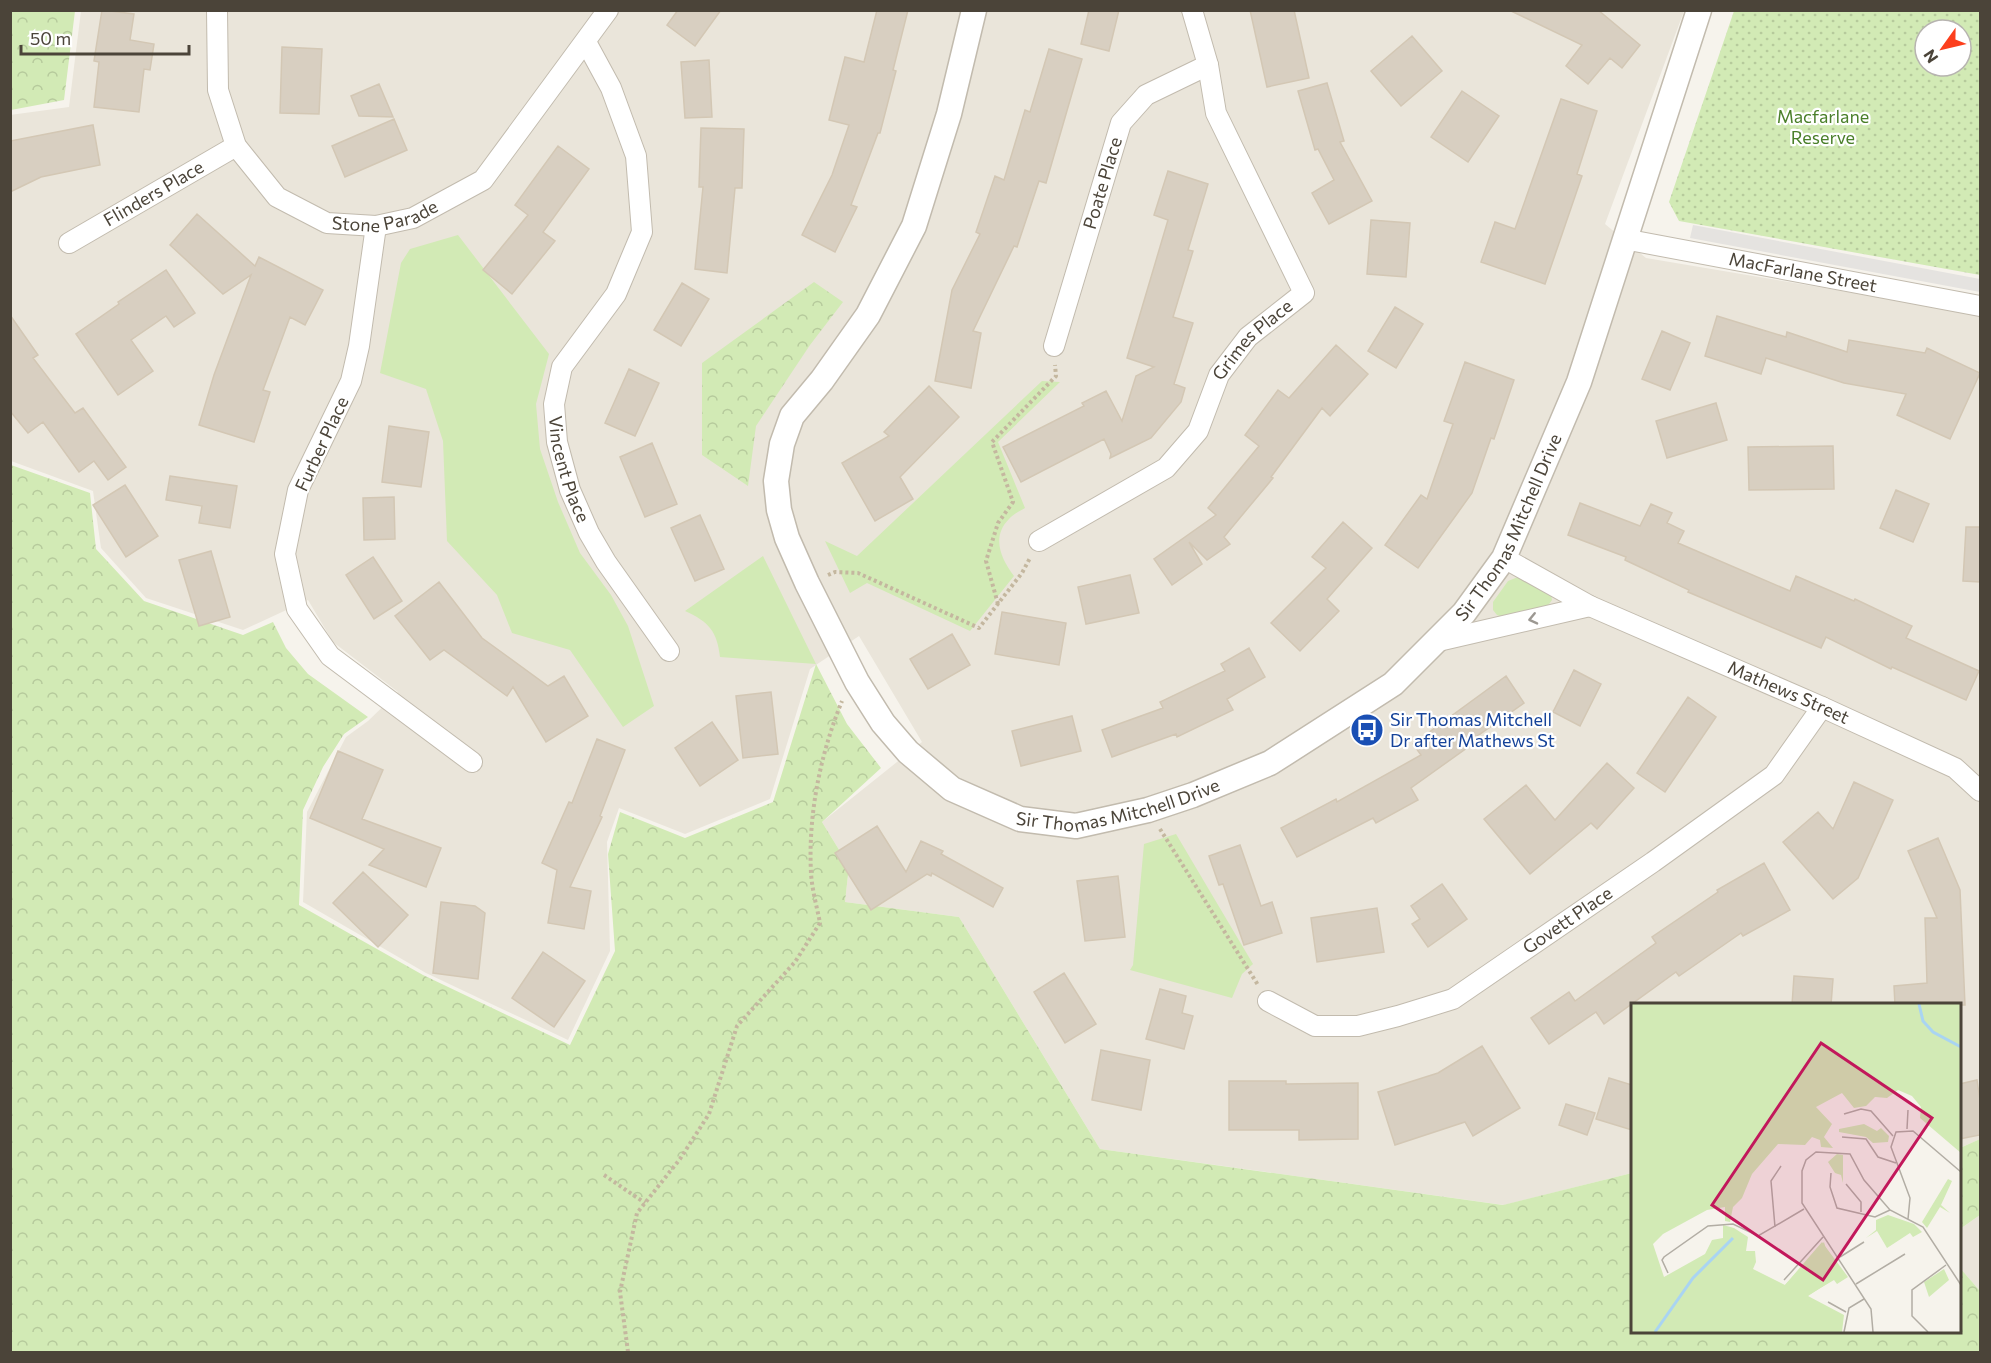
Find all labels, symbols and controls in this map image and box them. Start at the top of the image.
scale bar [21,18,189,56]
north arrow [1913,18,1973,78]
text: 50 m [30,27,71,49]
text: N [1919,46,1941,67]
park label: Macfarlane Reserve [1777,105,1869,148]
street label: Poate Place [1078,134,1126,232]
street label: Flinders Place [99,155,207,231]
street label: Stone Parade [331,195,441,236]
street label: MacFarlane Street [1727,247,1879,296]
street label: Grimes Place [1207,294,1296,384]
street label: Furber Place [290,393,353,494]
street label: Vincent Place [545,415,595,526]
street label: Sir Thomas Mitchell Drive [1450,430,1566,625]
one-way arrow [1528,612,1538,625]
street label: Mathews Street [1725,655,1853,728]
place label: Sir Thomas Mitchell Dr after Mathews St [1390,708,1555,751]
bus stop icon: Sir Thomas Mitchell Dr after Mathews St [1349,712,1385,748]
street label: Sir Thomas Mitchell Drive [1015,773,1222,836]
street label: Govett Place [1518,881,1616,958]
inset map [1631,1003,1961,1333]

